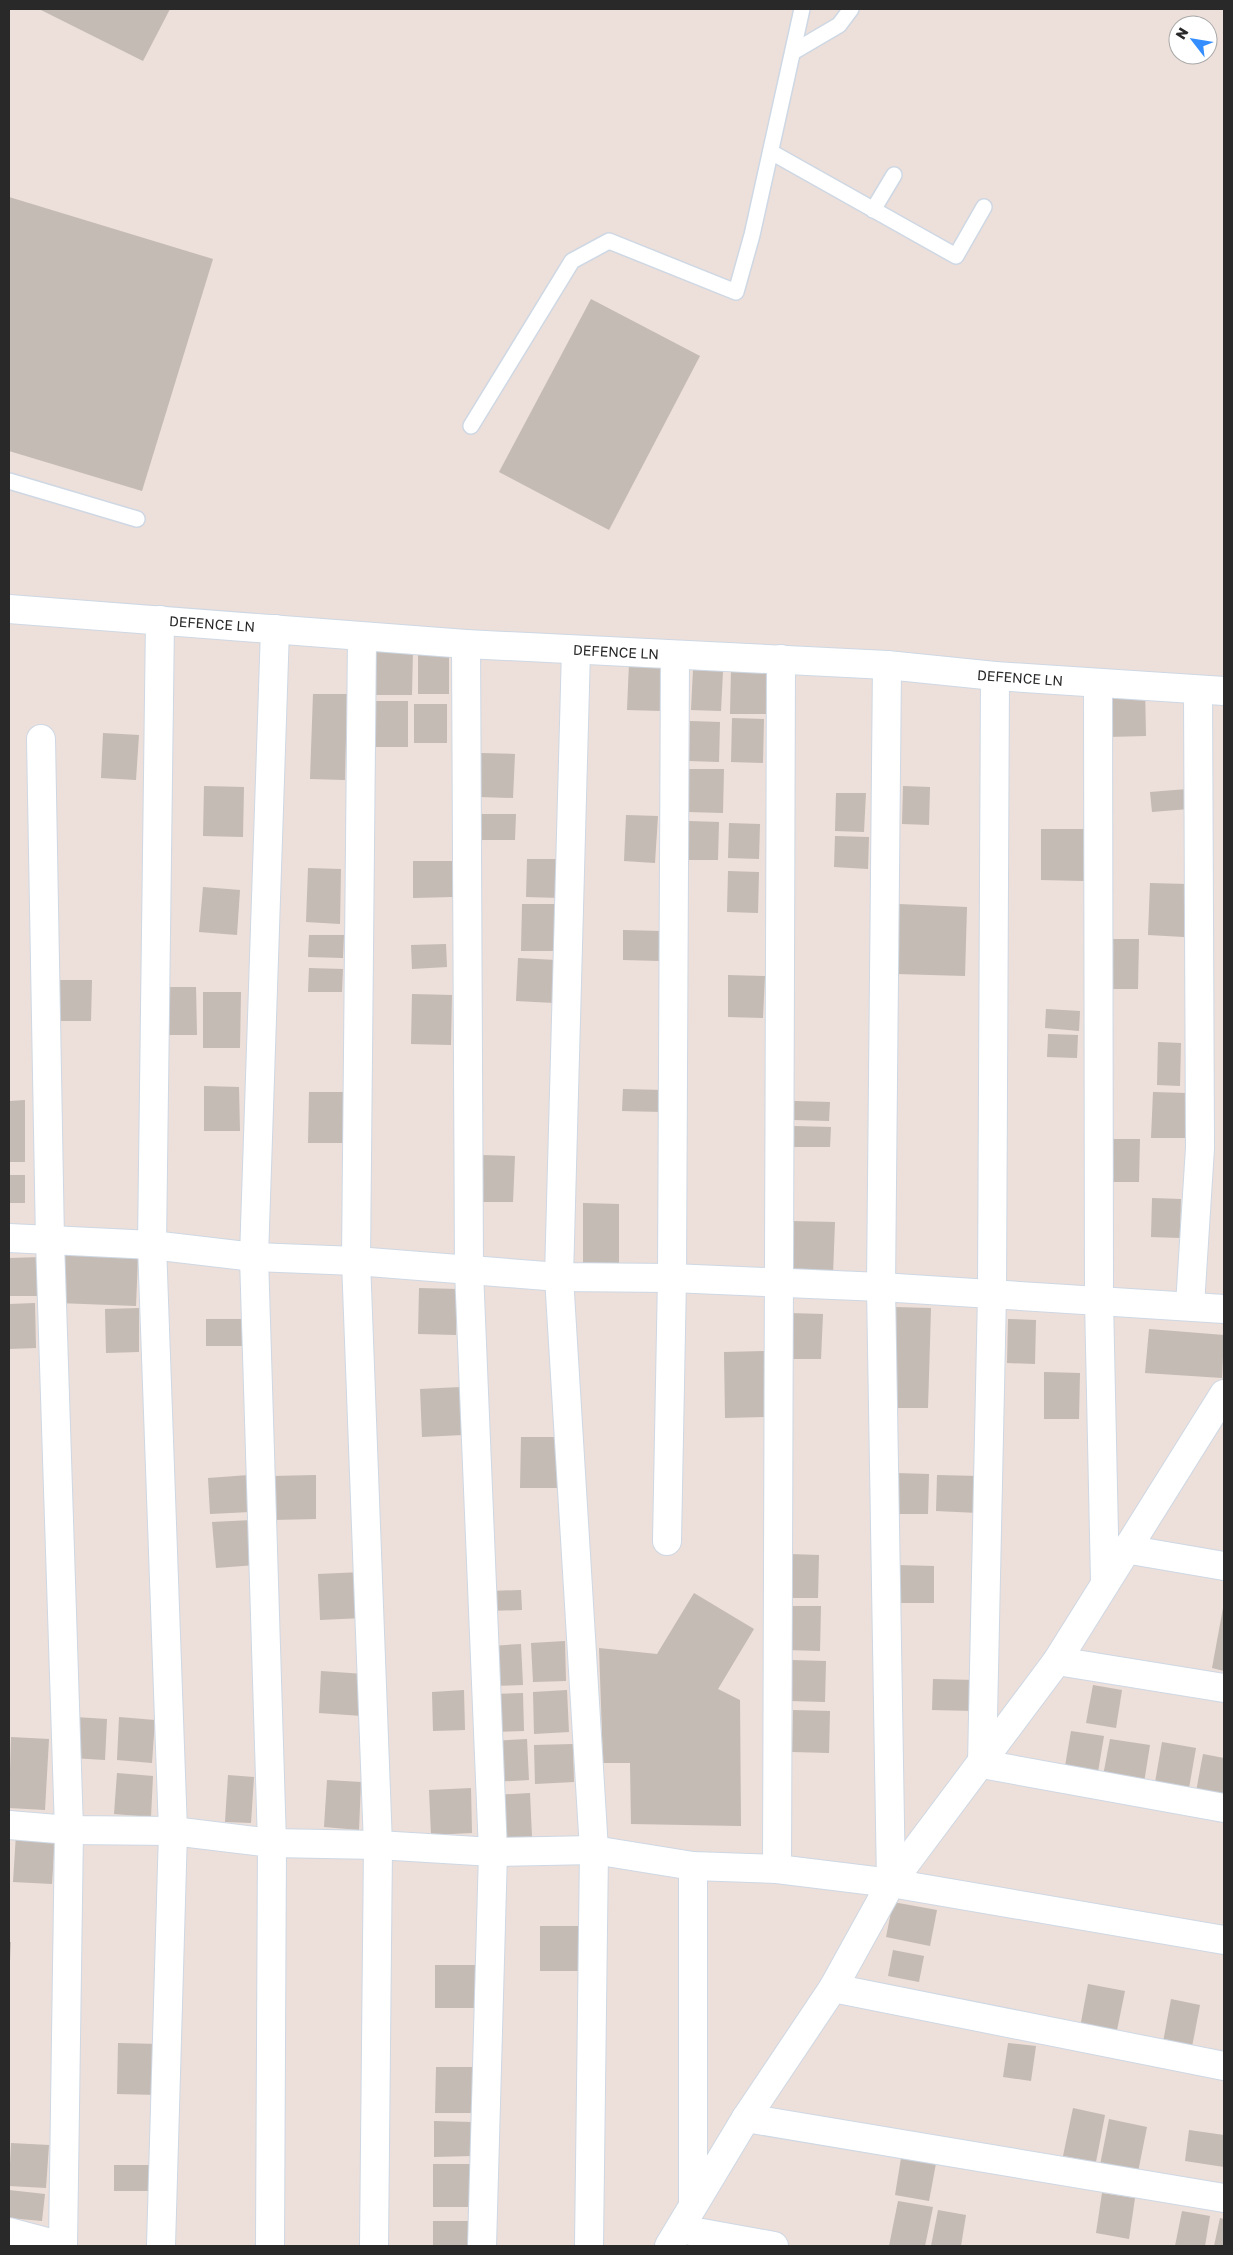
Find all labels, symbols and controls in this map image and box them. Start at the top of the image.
north arrow [1168,15,1218,65]
text: N [1171,24,1191,42]
street label: DEFENCE LN [169,612,256,635]
street label: DEFENCE LN [573,641,659,662]
street label: DEFENCE LN [977,666,1064,689]

